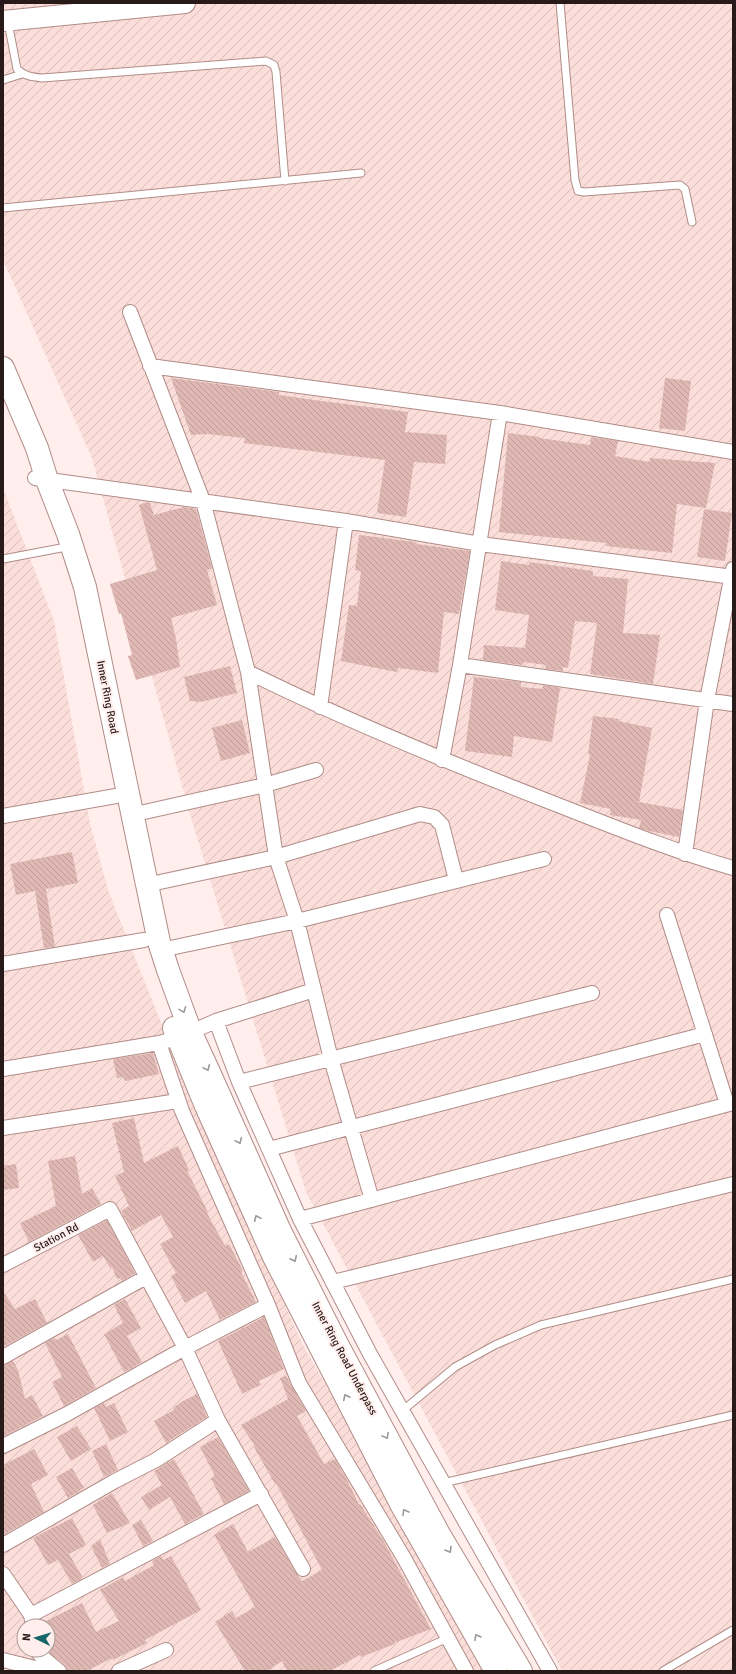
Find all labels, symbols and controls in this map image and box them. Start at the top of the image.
street label: Inner Ring Road [94,659,121,735]
one-way arrow [178,1007,186,1014]
one-way arrow [202,1064,210,1072]
one-way arrow [234,1137,242,1144]
one-way arrow [253,1214,261,1221]
street label: Station Rd [32,1220,81,1255]
one-way arrow [289,1254,297,1262]
street label: Inner Ring Road Underpass [309,1299,380,1417]
one-way arrow [343,1393,350,1401]
one-way arrow [382,1432,389,1439]
one-way arrow [403,1509,410,1516]
one-way arrow [444,1546,451,1553]
north arrow [16,1618,56,1658]
text: N [20,1633,33,1642]
one-way arrow [474,1634,481,1641]

